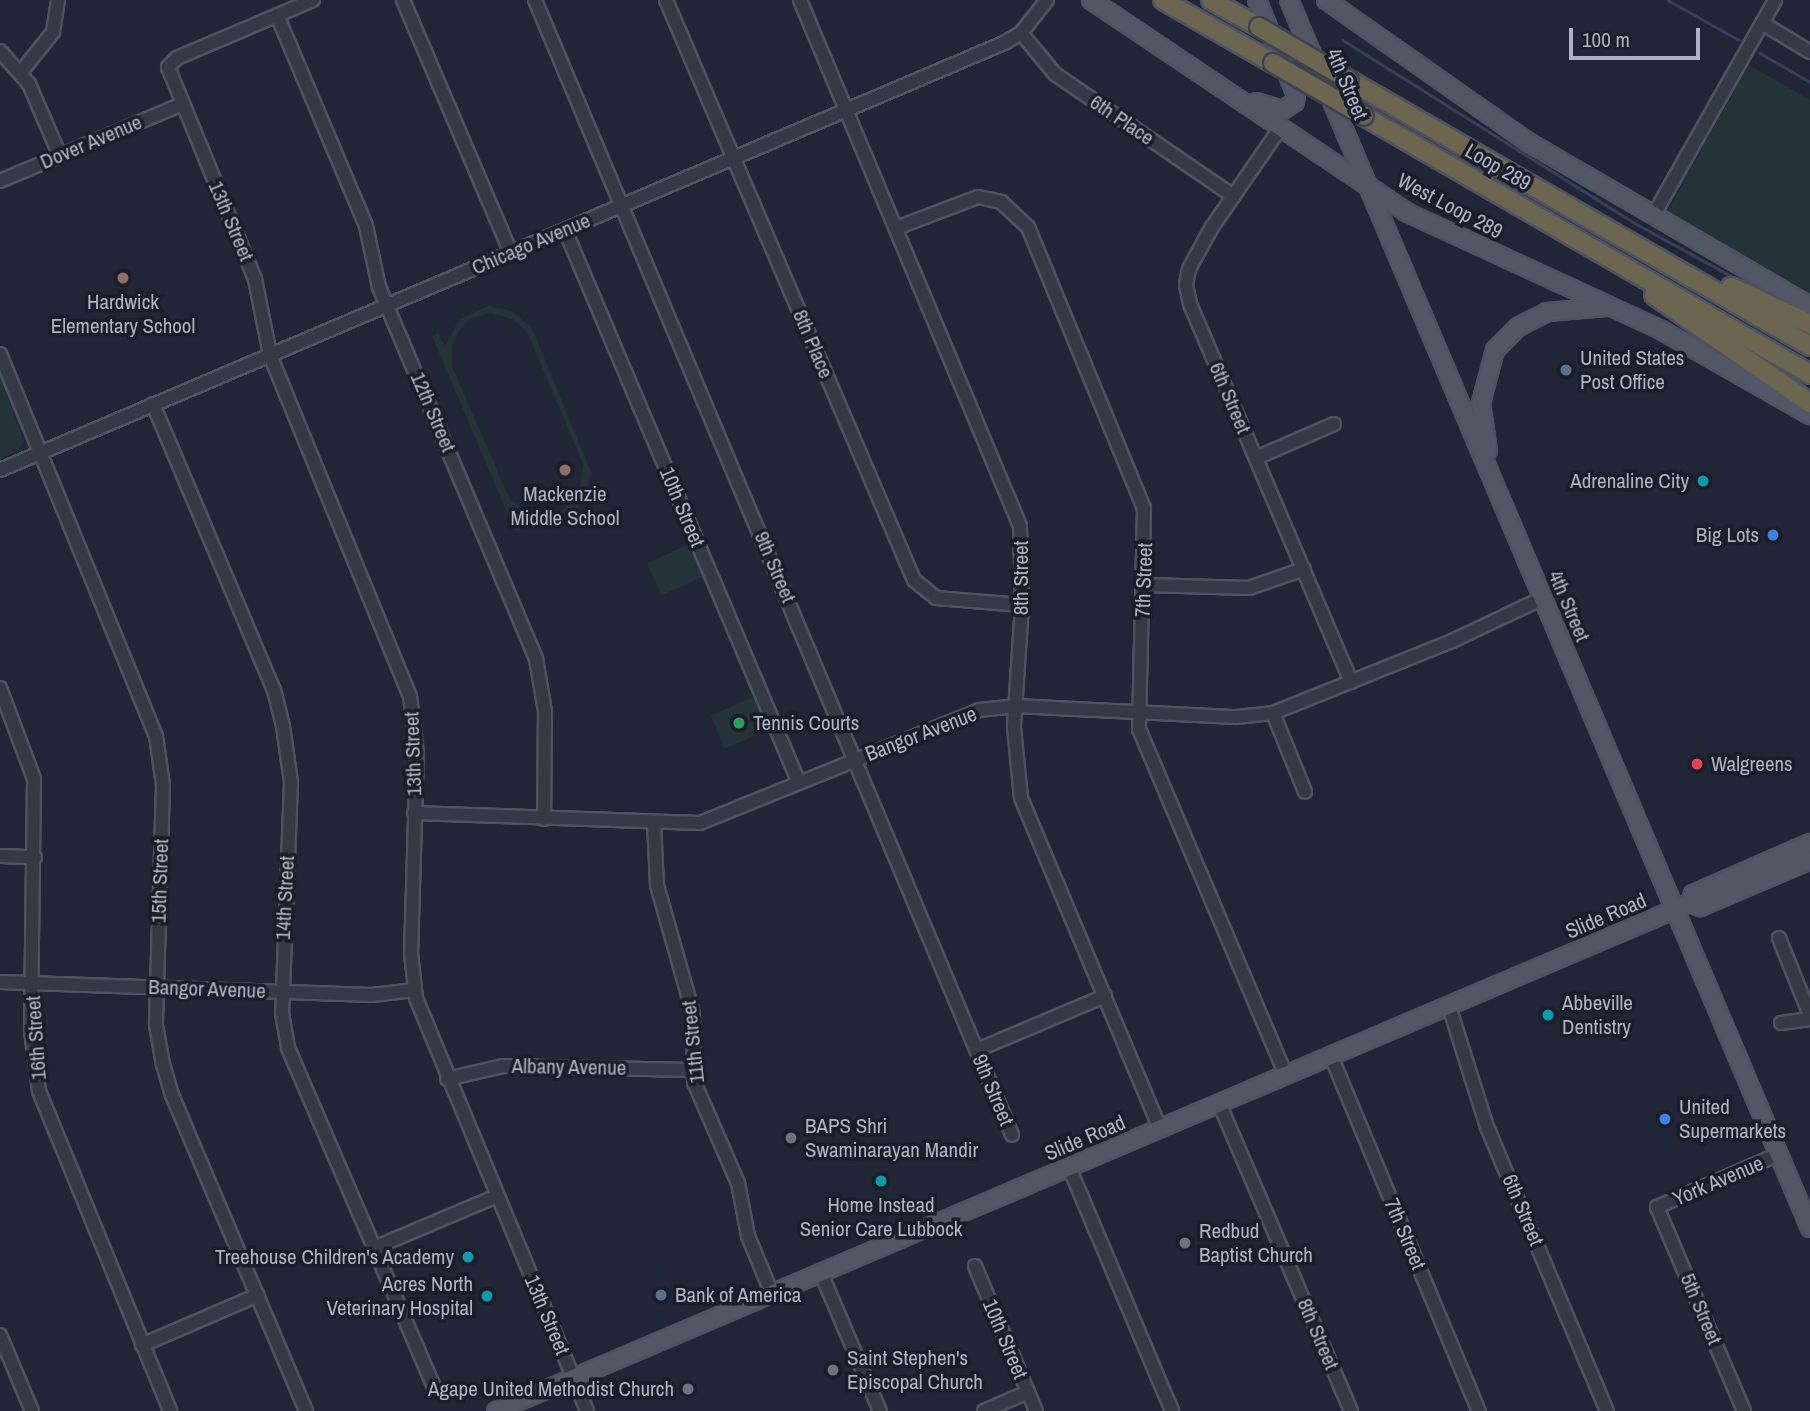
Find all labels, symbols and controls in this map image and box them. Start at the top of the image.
scale bar [1572,14,1703,58]
text: 100 m [1582,25,1630,54]
street label: 4th Street [1321,45,1373,123]
street label: 6th Place [1085,89,1159,151]
street label: Dover Avenue [36,109,146,175]
street label: Loop 289 [1461,138,1535,196]
street label: West Loop 289 [1393,168,1507,244]
street label: 13th Street [203,177,259,265]
street label: Chicago Avenue [468,208,594,280]
marker: Hardwick Elementary School [115,270,131,286]
place label: Hardwick Elementary School [51,289,195,339]
street label: 8th Place [787,306,839,382]
place label: United States Post Office [1580,345,1684,395]
street label: 6th Street [1204,359,1256,437]
marker: United States Post Office [1558,362,1574,378]
street label: 12th Street [405,368,461,456]
marker: Mackenzie Middle School [557,462,573,478]
street label: 10th Street [654,463,710,551]
place label: Adrenaline City [1570,468,1689,494]
marker: Adrenaline City [1695,473,1711,489]
place label: Mackenzie Middle School [510,481,620,531]
place label: Big Lots [1696,522,1759,548]
marker: Big Lots [1765,527,1781,543]
street label: 9th Street [749,528,801,606]
street label: 8th Street [1008,541,1034,615]
street label: 7th Street [1130,542,1158,618]
street label: 4th Street [1543,567,1595,645]
street label: Bangor Avenue [861,701,981,767]
place label: Tennis Courts [753,710,859,736]
street label: 13th Street [399,711,427,797]
marker: Tennis Courts [731,715,747,731]
place label: Walgreens [1711,751,1793,777]
marker: Walgreens [1689,756,1705,772]
street label: 15th Street [146,838,174,924]
street label: 14th Street [270,855,300,941]
street label: Slide Road [1562,888,1650,944]
street label: Bangor Avenue [147,974,267,1004]
place label: Abbeville Dentistry [1562,990,1633,1040]
street label: 16th Street [20,995,52,1081]
street label: 11th Street [676,999,710,1085]
marker: Abbeville Dentistry [1540,1007,1556,1023]
street label: 9th Street [967,1051,1019,1129]
street label: Albany Avenue [511,1053,627,1081]
place label: United Supermarkets [1679,1094,1786,1144]
street label: Slide Road [1041,1110,1129,1166]
marker: United Supermarkets [1657,1111,1673,1127]
place label: BAPS Shri Swaminarayan Mandir [805,1113,978,1163]
marker: BAPS Shri Swaminarayan Mandir [783,1130,799,1146]
street label: York Avenue [1668,1150,1768,1212]
street label: 6th Street [1497,1171,1549,1249]
marker: Home Instead Senior Care Lubbock [873,1173,889,1189]
place label: Home Instead Senior Care Lubbock [800,1192,962,1242]
street label: 7th Street [1379,1195,1431,1273]
place label: Redbud Baptist Church [1199,1218,1313,1268]
marker: Redbud Baptist Church [1177,1235,1193,1251]
place label: Treehouse Children's Academy [214,1244,454,1270]
marker: Treehouse Children's Academy [460,1249,476,1265]
street label: 5th Street [1675,1270,1727,1348]
place label: Acres North Veterinary Hospital [327,1271,473,1321]
street label: 13th Street [519,1271,575,1359]
place label: Bank of America [675,1282,802,1308]
marker: Bank of America [653,1287,669,1303]
marker: Acres North Veterinary Hospital [479,1288,495,1304]
street label: 10th Street [977,1295,1033,1383]
street label: 8th Street [1292,1295,1344,1373]
place label: Saint Stephen's Episcopal Church [847,1345,983,1395]
marker: Saint Stephen's Episcopal Church [825,1362,841,1378]
place label: Agape United Methodist Church [428,1376,674,1402]
marker: Agape United Methodist Church [680,1381,696,1397]

